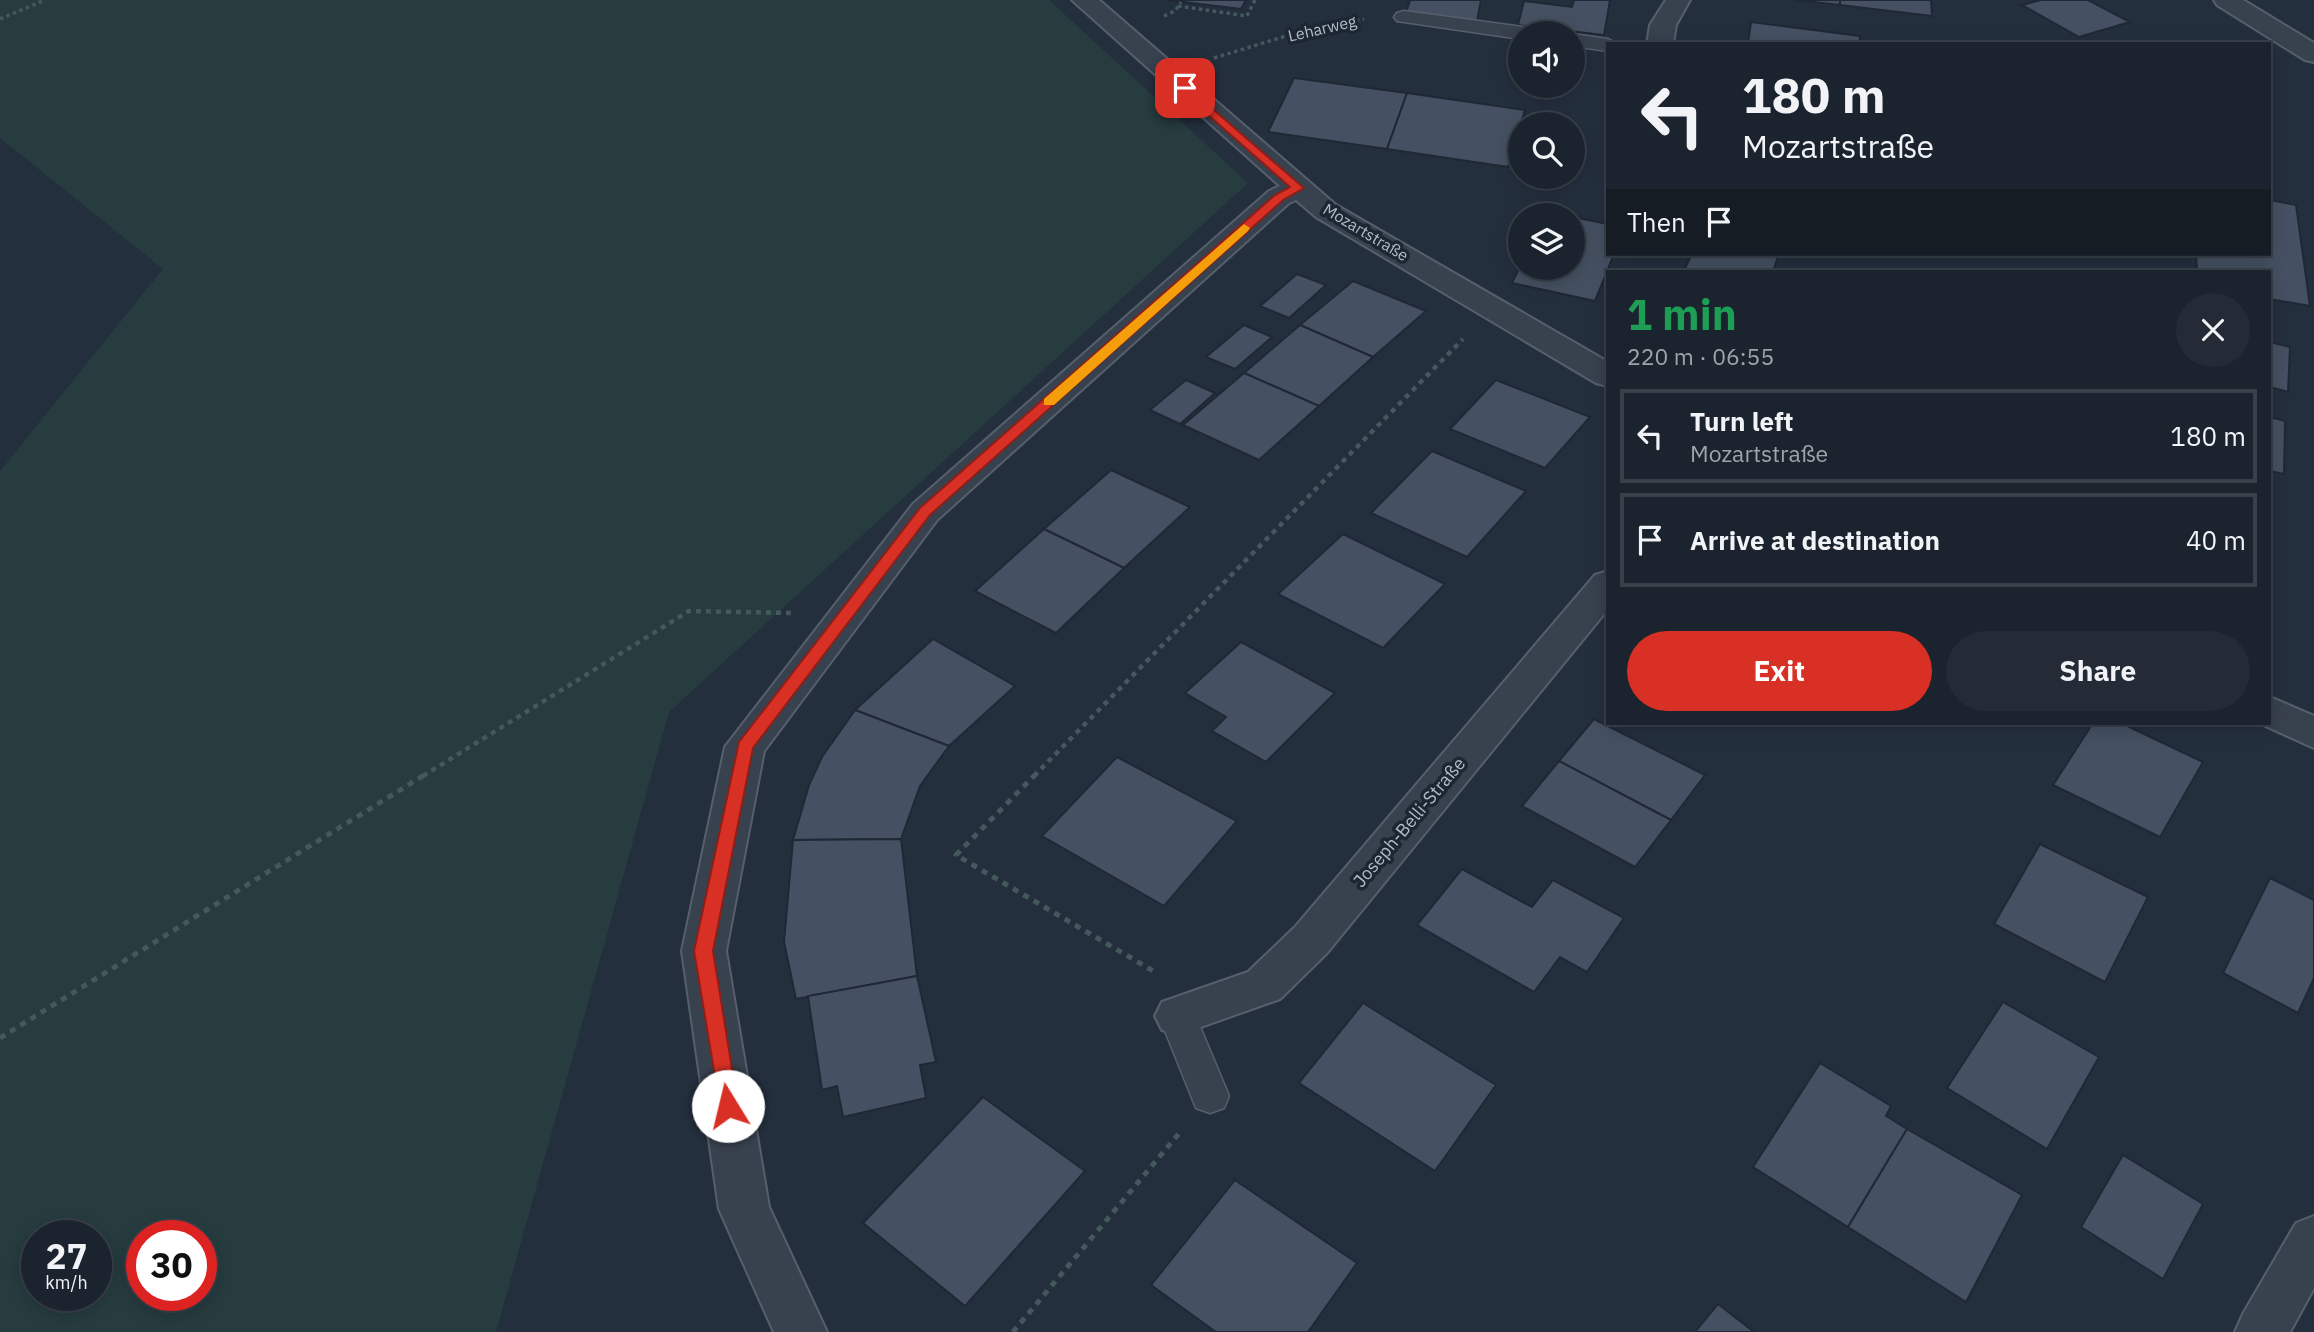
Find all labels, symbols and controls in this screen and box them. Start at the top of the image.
street label: Leharweg [1286,10,1359,46]
map controls [1508,21,1585,280]
button: sound [1508,21,1585,98]
pin [1155,58,1215,118]
text: 180 m [1742,63,1886,126]
icon: arrive [1166,69,1204,107]
icon: left [1627,70,1718,161]
button: search [1508,112,1585,189]
text: Mozartstraße [1742,125,1934,167]
street label: Mozartstraße [1320,199,1413,265]
button: layers [1508,203,1585,280]
icon: arrive [1700,203,1738,241]
text: Then [1627,205,1686,239]
text: 1 min [1627,287,1737,342]
button: close [2176,293,2250,367]
text: 220 m · 06:55 [1627,341,1774,371]
text: Turn left [1690,404,1793,438]
icon: left [1631,417,1669,455]
text: 180 m [2170,419,2246,453]
text: Mozartstraße [1690,438,1828,468]
icon: arrive [1631,521,1669,559]
text: Arrive at destination [1690,523,1940,557]
text: 40 m [2186,523,2246,557]
button: Exit [1627,631,1932,711]
button: Share [1946,631,2250,711]
street label: Joseph-Belli-Straße [1348,752,1470,892]
position arrow [691,1069,765,1143]
speed limit sign: 30 [126,1220,217,1311]
text: 27 [45,1233,88,1279]
text: km/h [45,1271,88,1294]

